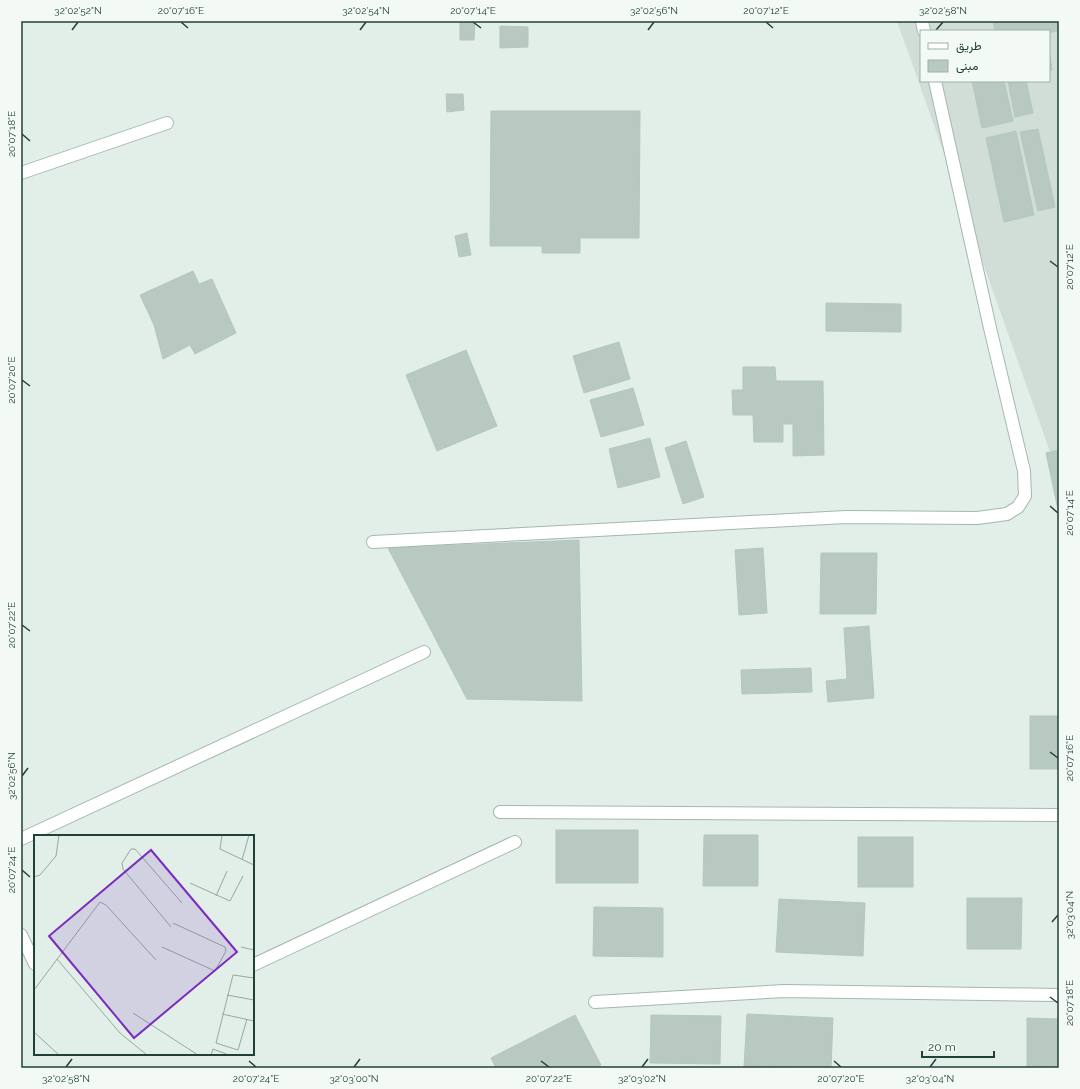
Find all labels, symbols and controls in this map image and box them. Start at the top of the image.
text: 32°02'52"N [54,5,102,16]
text: 20°07'16"E [158,5,204,16]
text: 32°02'54"N [342,5,390,16]
text: 20°07'14"E [450,5,496,16]
text: 32°02'56"N [630,5,678,16]
text: 20°07'12"E [743,5,789,16]
text: 32°02'58"N [919,5,967,16]
legend [920,30,1050,82]
text: طريق [956,39,982,54]
text: مبنى [956,59,978,74]
text: 20°07'18"E [6,111,17,157]
text: 20°07'12"E [1064,244,1075,290]
text: 20°07'20"E [6,356,17,404]
text: 20°07'14"E [1064,490,1075,536]
text: 20°07'22"E [6,602,17,648]
text: 20°07'16"E [1064,735,1075,781]
text: 32°02'56"N [6,752,17,800]
inset map [34,835,254,1055]
text: 20°07'24"E [6,847,17,893]
text: 32°03'04"N [1064,891,1075,939]
text: 20°07'18"E [1064,980,1075,1026]
scale bar [922,1033,994,1059]
text: 20 m [928,1040,956,1054]
text: 32°02'58"N [42,1073,90,1084]
text: 20°07'24"E [233,1073,279,1084]
text: 32°03'00"N [329,1073,379,1084]
text: 20°07'22"E [526,1073,572,1084]
text: 32°03'02"N [618,1073,666,1084]
text: 20°07'20"E [817,1073,865,1084]
text: 32°03'04"N [906,1073,954,1084]

